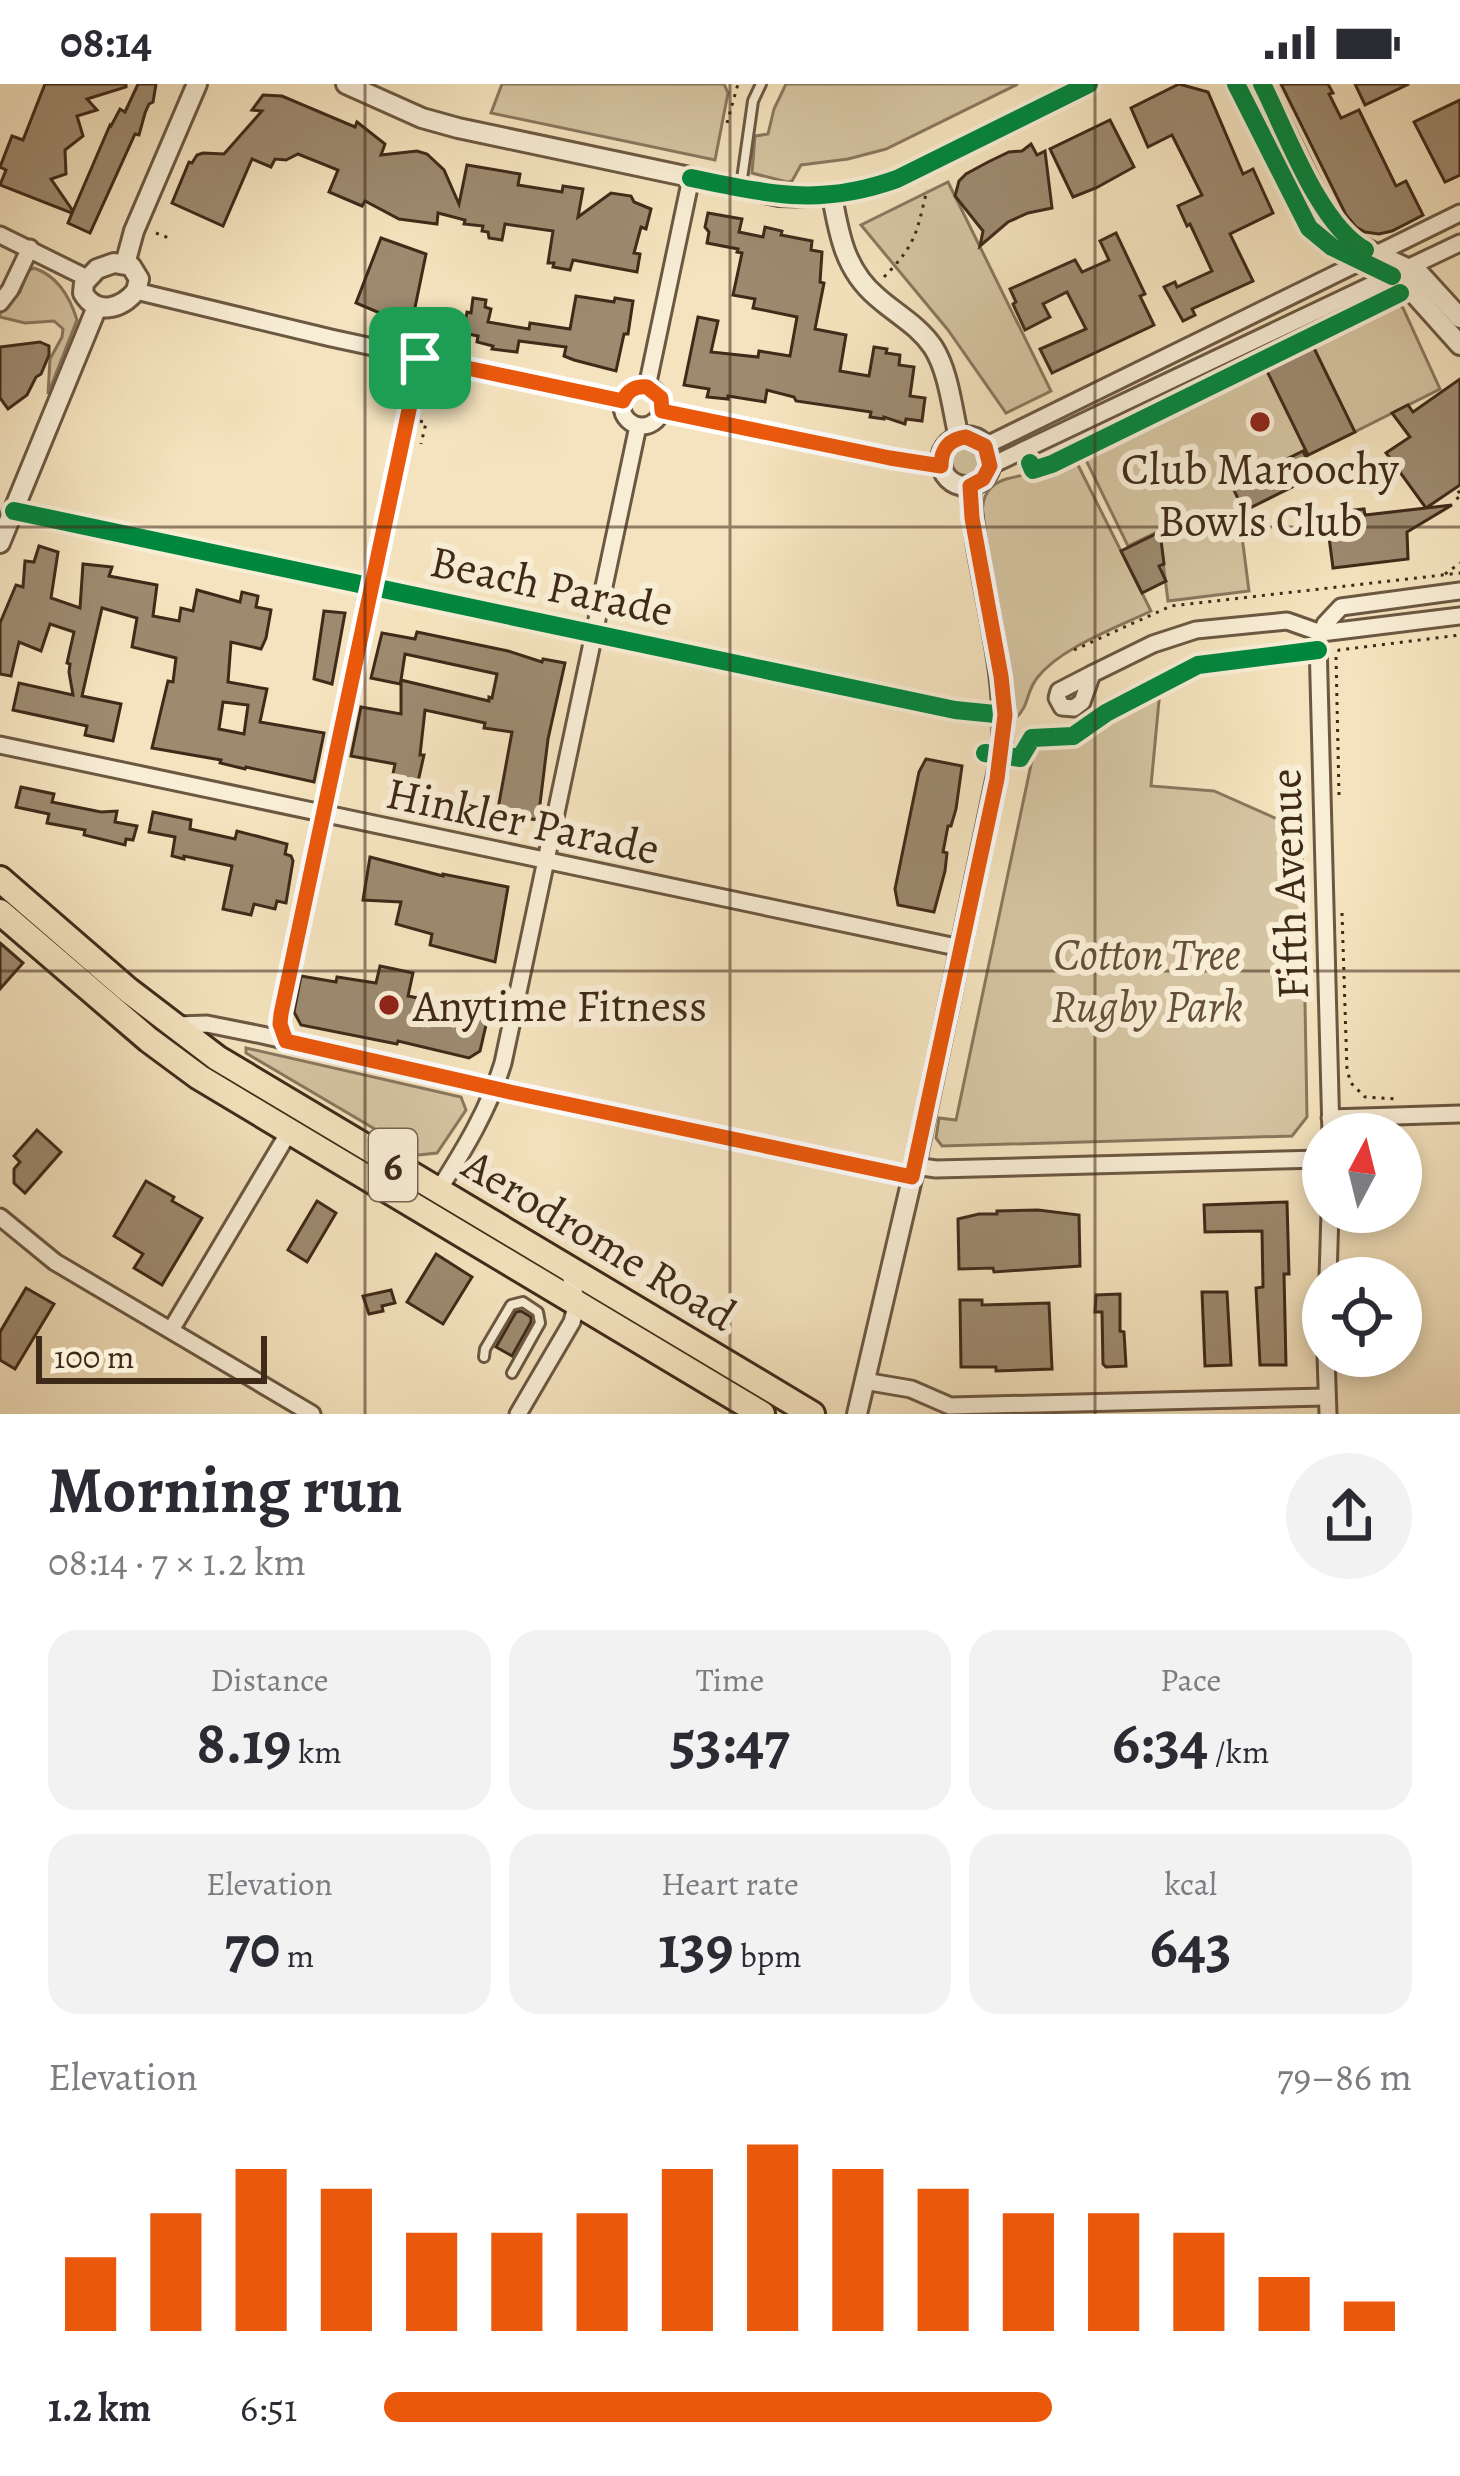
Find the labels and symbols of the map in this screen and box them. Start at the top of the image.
pin [369,307,471,409]
marker: Club Maroochy Bowls Club [1247,409,1273,435]
place label: Club Maroochy Bowls Club [1121,438,1400,552]
street label: Beach Parade [425,530,679,642]
street label: Hinkler Parade [381,762,665,880]
street label: Fifth Avenue [1254,767,1324,1000]
park label: Cotton Tree Rugby Park [1051,923,1243,1037]
place label: Anytime Fitness [412,975,707,1037]
marker: Anytime Fitness [376,992,402,1018]
north arrow [1302,1113,1422,1233]
road number: 6 [369,1129,417,1201]
street label: Aerodrome Road [450,1133,748,1346]
scale bar [36,1330,267,1383]

